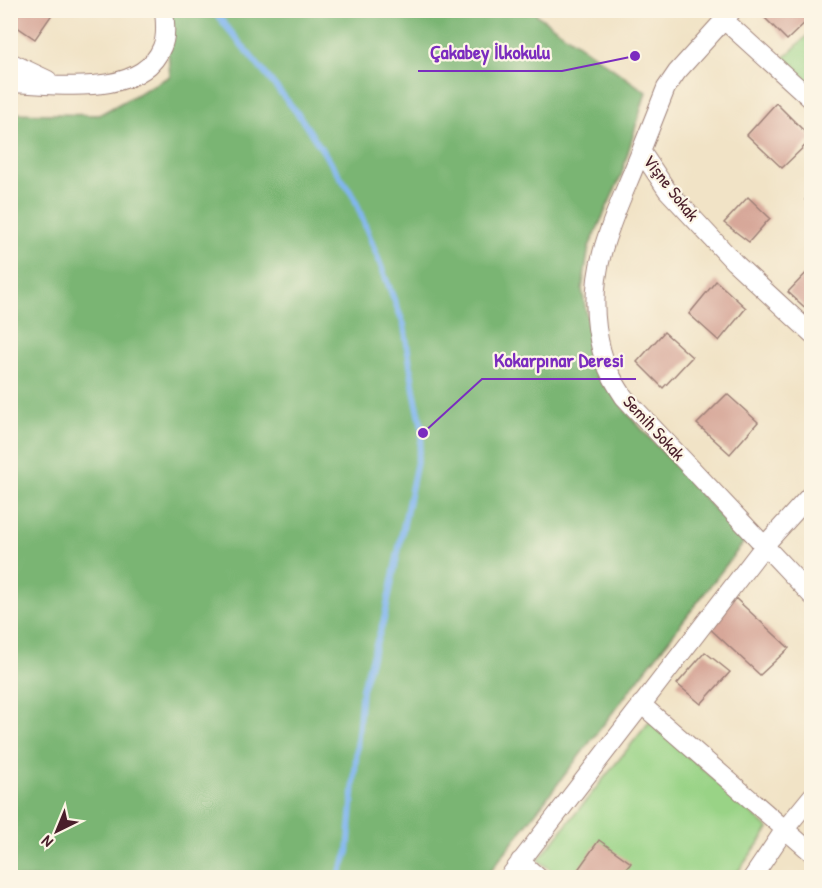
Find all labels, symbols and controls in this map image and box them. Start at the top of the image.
callout: Çakabey İlkokulu [418,33,562,71]
text: Çakabey İlkokulu [430,38,551,66]
street label: Vişne Sokak [638,149,706,227]
callout: Kokarpınar Deresi [482,341,636,379]
text: Kokarpınar Deresi [494,346,624,374]
street label: Semih Sokak [618,390,691,466]
north arrow [27,801,87,861]
text: N [36,831,57,853]

